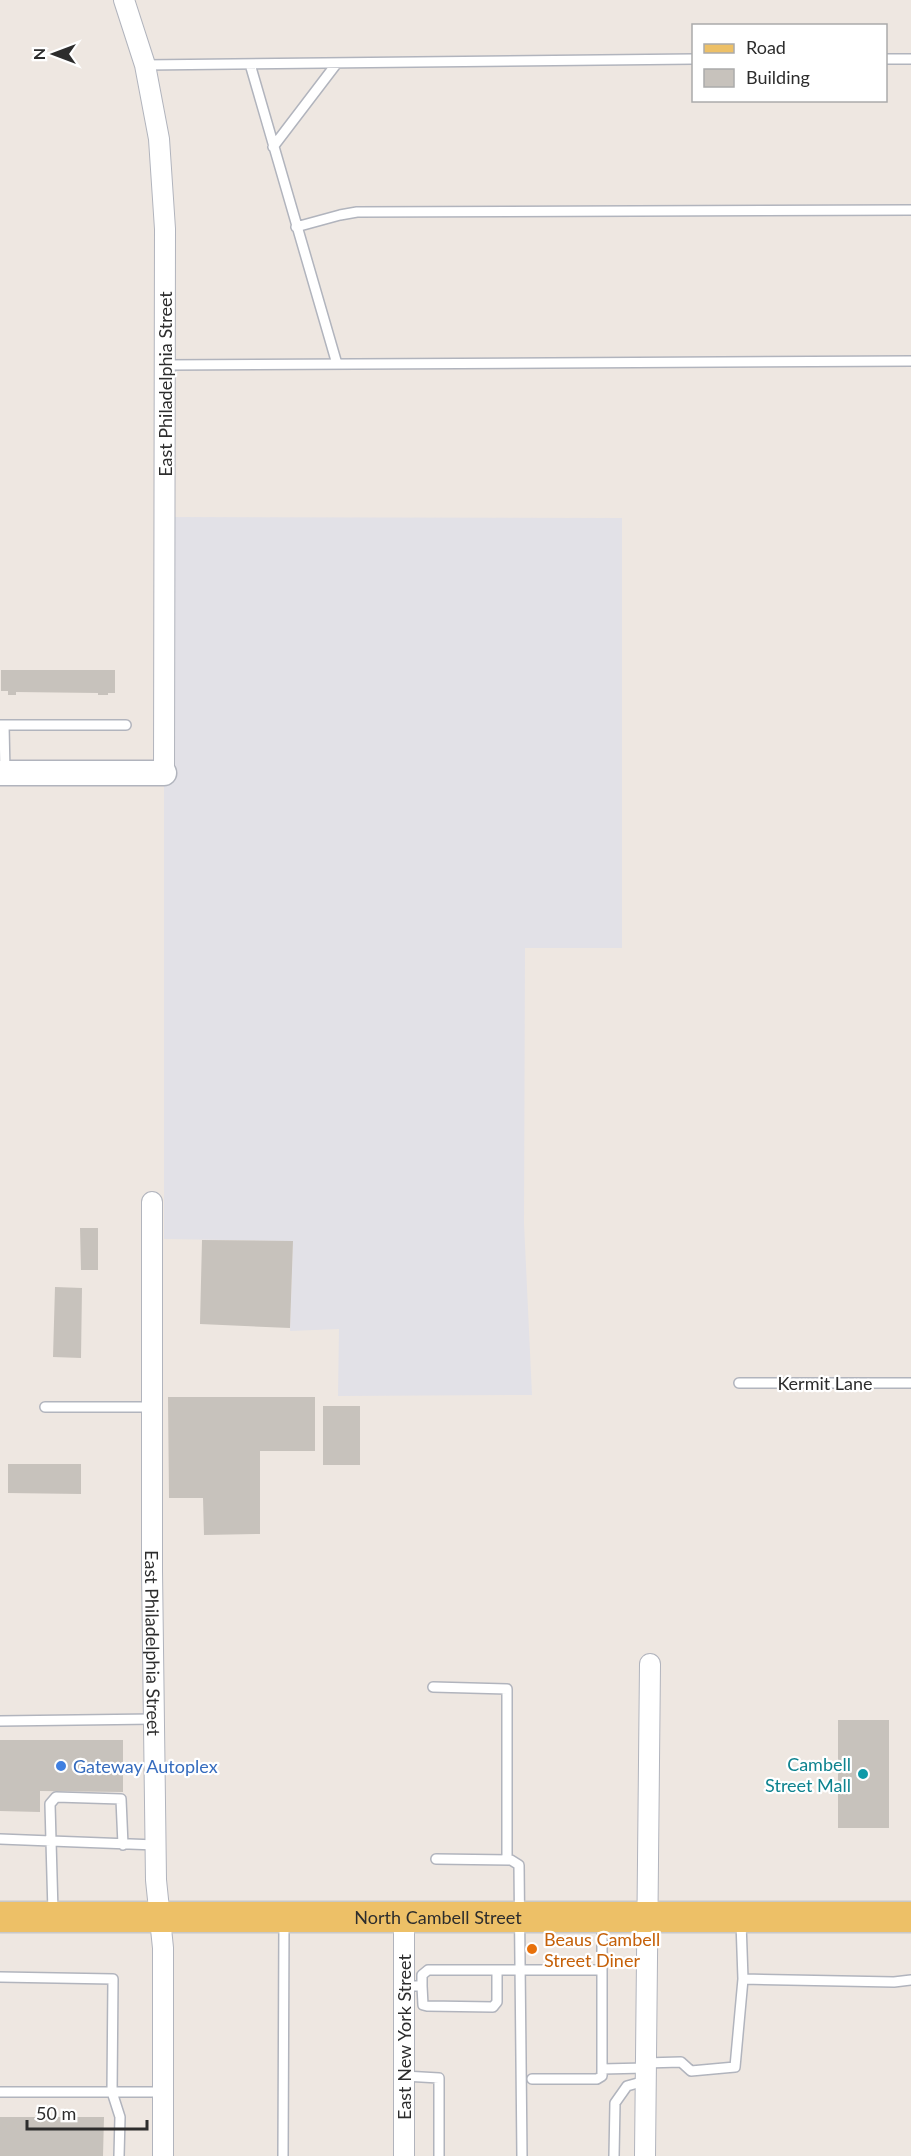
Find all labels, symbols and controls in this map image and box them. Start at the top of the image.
north arrow [24,24,84,84]
legend [692,24,887,102]
text: Road [746,36,786,58]
text: N [29,48,48,60]
text: Building [746,66,810,88]
street label: East Philadelphia Street [154,291,176,477]
street label: Kermit Lane [777,1372,873,1394]
street label: East Philadelphia Street [141,1550,165,1737]
place label: Cambell Street Mall [765,1753,851,1796]
place label: Gateway Autoplex [73,1755,218,1777]
marker: Gateway Autoplex [54,1759,68,1773]
marker: Cambell Street Mall [856,1767,870,1781]
street label: North Cambell Street [354,1906,522,1928]
place label: Beaus Cambell Street Diner [544,1928,660,1971]
marker: Beaus Cambell Street Diner [525,1942,539,1956]
street label: East New York Street [393,1954,415,2120]
scale bar [27,2093,147,2131]
text: 50 m [36,2102,76,2124]

